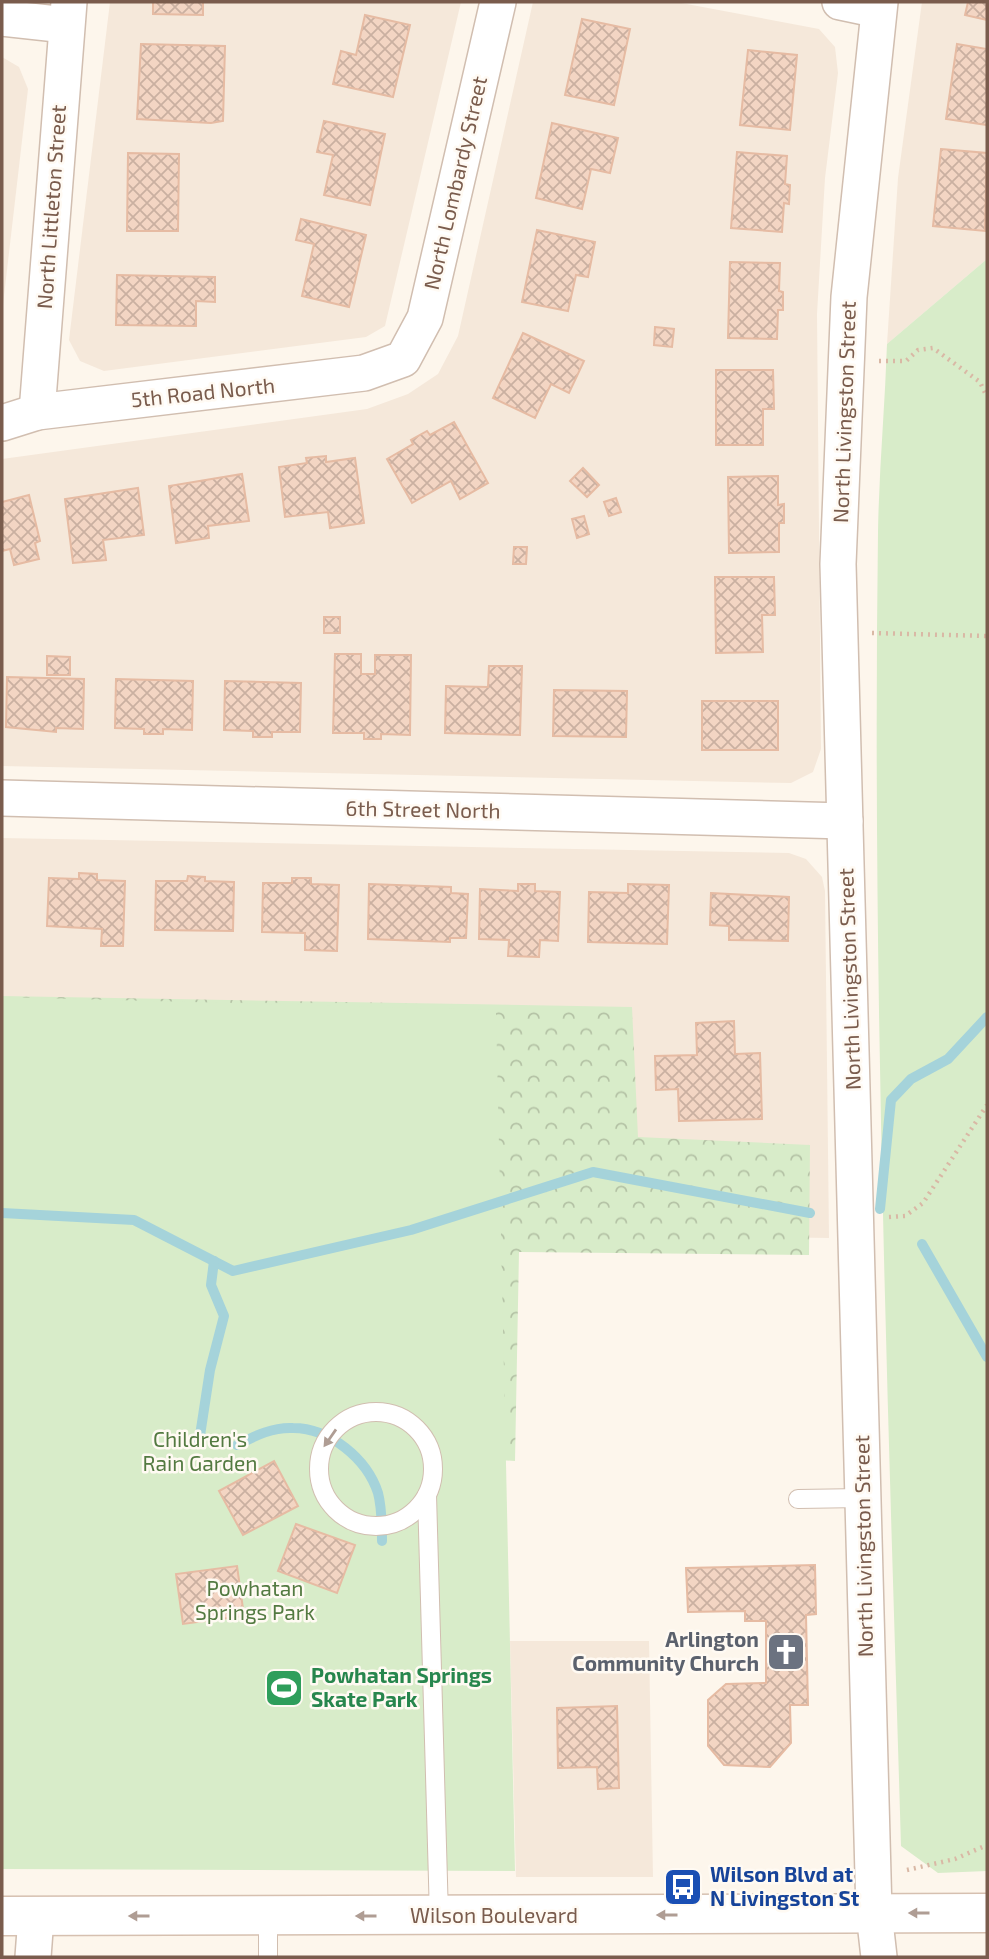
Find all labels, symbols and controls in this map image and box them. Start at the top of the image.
street label: North Lombardy Street [418,73,491,292]
street label: North Littleton Street [31,104,70,310]
street label: North Livingston Street [827,301,860,523]
street label: 5th Road North [130,372,276,411]
street label: 6th Street North [345,795,501,822]
street label: North Livingston Street [832,868,865,1090]
park label: Children's Rain Garden [142,1426,258,1475]
one-way arrow [323,1428,336,1448]
street label: North Livingston Street [848,1435,877,1657]
park label: Powhatan Springs Park [195,1575,315,1624]
place label: Arlington Community Church [572,1626,759,1676]
church icon: Arlington Community Church [765,1631,807,1673]
place label: Powhatan Springs Skate Park [311,1662,492,1711]
sports icon: Powhatan Springs Skate Park [263,1667,305,1709]
place label: Wilson Blvd at N Livingston St [710,1861,860,1910]
bus stop icon: Wilson Blvd at N Livingston St [662,1866,704,1908]
street label: Wilson Boulevard [410,1902,578,1927]
one-way arrow [908,1907,930,1919]
one-way arrow [656,1909,678,1921]
one-way arrow [127,1910,149,1922]
one-way arrow [355,1910,377,1922]

